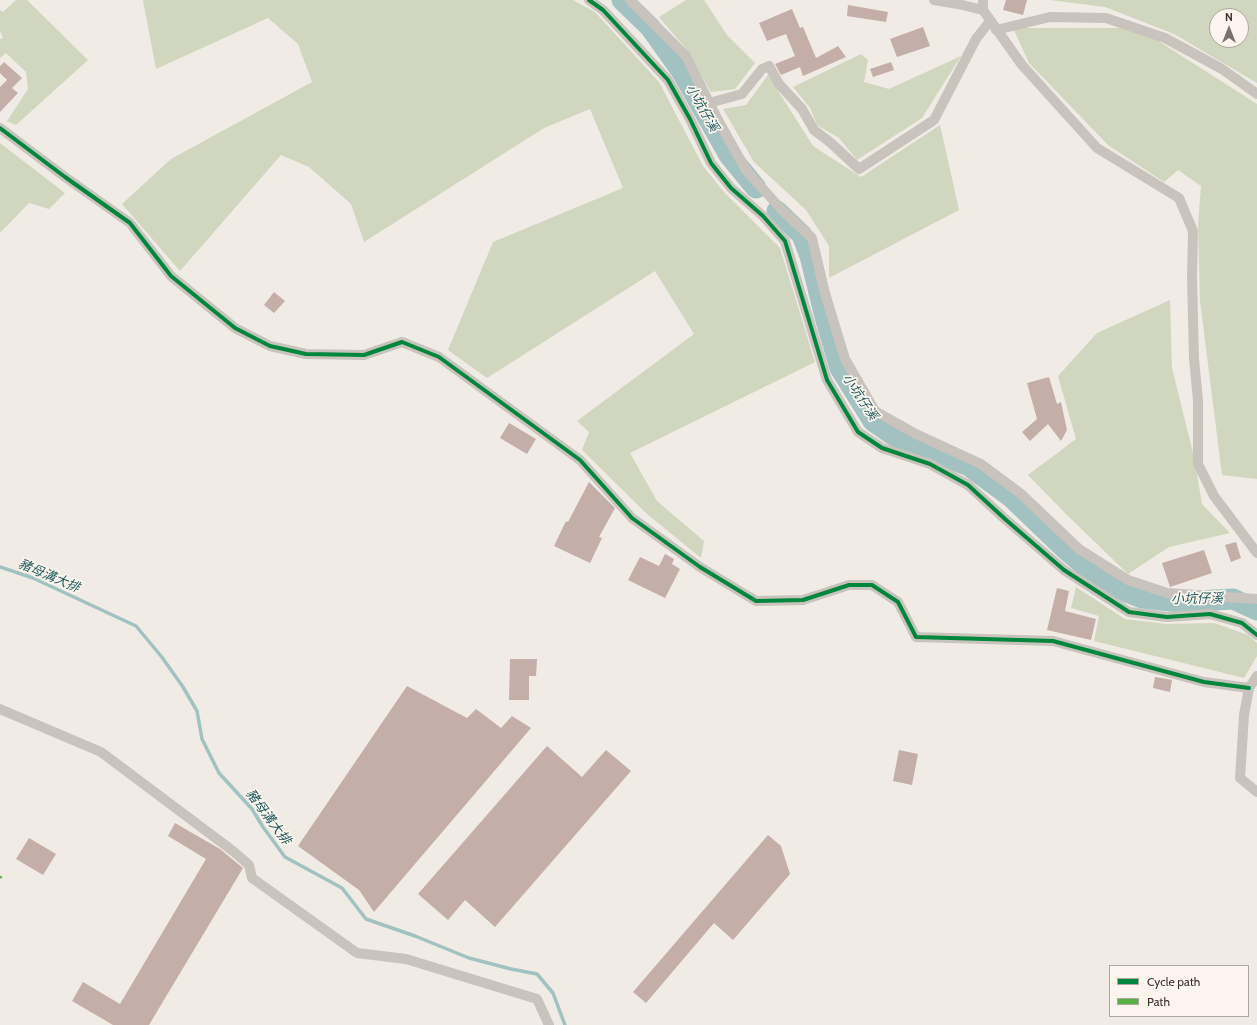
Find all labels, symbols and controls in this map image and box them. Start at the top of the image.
north arrow [1209,8,1249,48]
text: N [1225,10,1233,24]
water label: 小坑仔溪 [682,82,722,134]
water label: 小坑仔溪 [839,371,881,423]
water label: 豬母溝大排 [16,556,82,596]
water label: 小坑仔溪 [1171,591,1223,607]
water label: 豬母溝大排 [242,786,294,848]
legend [1109,965,1249,1017]
text: Cycle path [1147,974,1200,989]
text: Path [1147,994,1170,1009]

